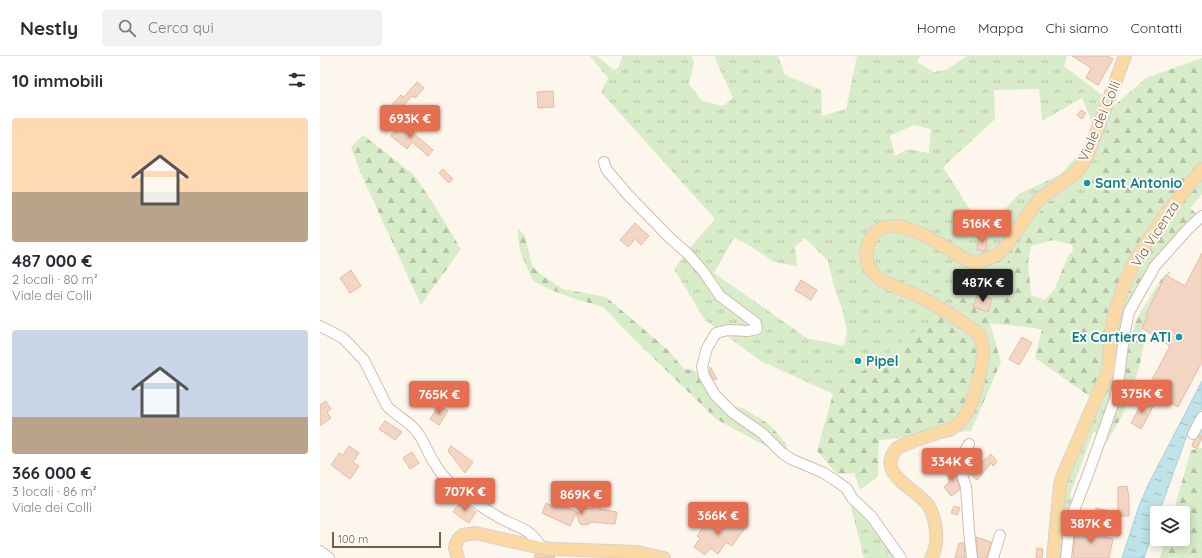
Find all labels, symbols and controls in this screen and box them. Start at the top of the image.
search box [102,10,382,46]
text: Nestly [20,16,78,40]
icon: search [116,17,138,39]
text: Cerca qui [148,18,214,37]
text: Home [917,19,956,37]
text: Mappa [978,19,1023,37]
text: Chi siamo [1045,19,1109,37]
text: Contatti [1131,19,1182,37]
icon: filters [286,69,308,91]
text: 10 immobili [12,70,103,91]
street label: Viale dei Colli [1074,78,1124,164]
pin: 693K € [377,105,443,139]
text: 693K € [389,110,431,126]
icon: home [124,144,196,216]
place label: Sant Antonio [1095,174,1182,192]
marker: Sant Antonio [1082,178,1092,188]
street label: Via Vicenza [1127,197,1183,271]
pin: 516K € [949,210,1015,244]
text: 516K € [962,215,1002,231]
text: 487 000 € [12,250,92,271]
pin: 487K € [950,269,1016,303]
text: 2 locali · 80 m² [12,271,98,287]
text: 487K € [962,274,1004,290]
text: Viale dei Colli [12,287,92,303]
place label: Ex Cartiera ATI [1072,328,1171,346]
marker: Ex Cartiera ATI [1174,332,1184,342]
place label: Pipel [866,352,899,370]
icon: home [124,356,196,428]
marker: Pipel [853,356,863,366]
pin: 375K € [1109,380,1175,414]
pin: 765K € [406,381,472,415]
text: 375K € [1121,385,1163,401]
text: 765K € [418,386,460,402]
pin: 334K € [919,448,985,482]
text: 334K € [931,453,973,469]
text: 366 000 € [12,462,91,483]
pin: 707K € [432,478,498,512]
pin: 869K € [548,481,614,515]
text: 3 locali · 86 m² [12,483,97,499]
text: 707K € [444,483,486,499]
text: 869K € [560,486,602,502]
text: Viale dei Colli [12,499,92,515]
pin: 366K € [685,502,751,536]
map controls [1150,506,1190,546]
button: layers [1150,506,1190,546]
text: 366K € [697,507,739,523]
pin: 387K € [1058,510,1124,544]
text: 387K € [1070,515,1112,531]
scale bar [332,530,441,549]
text: 100 m [338,532,368,546]

